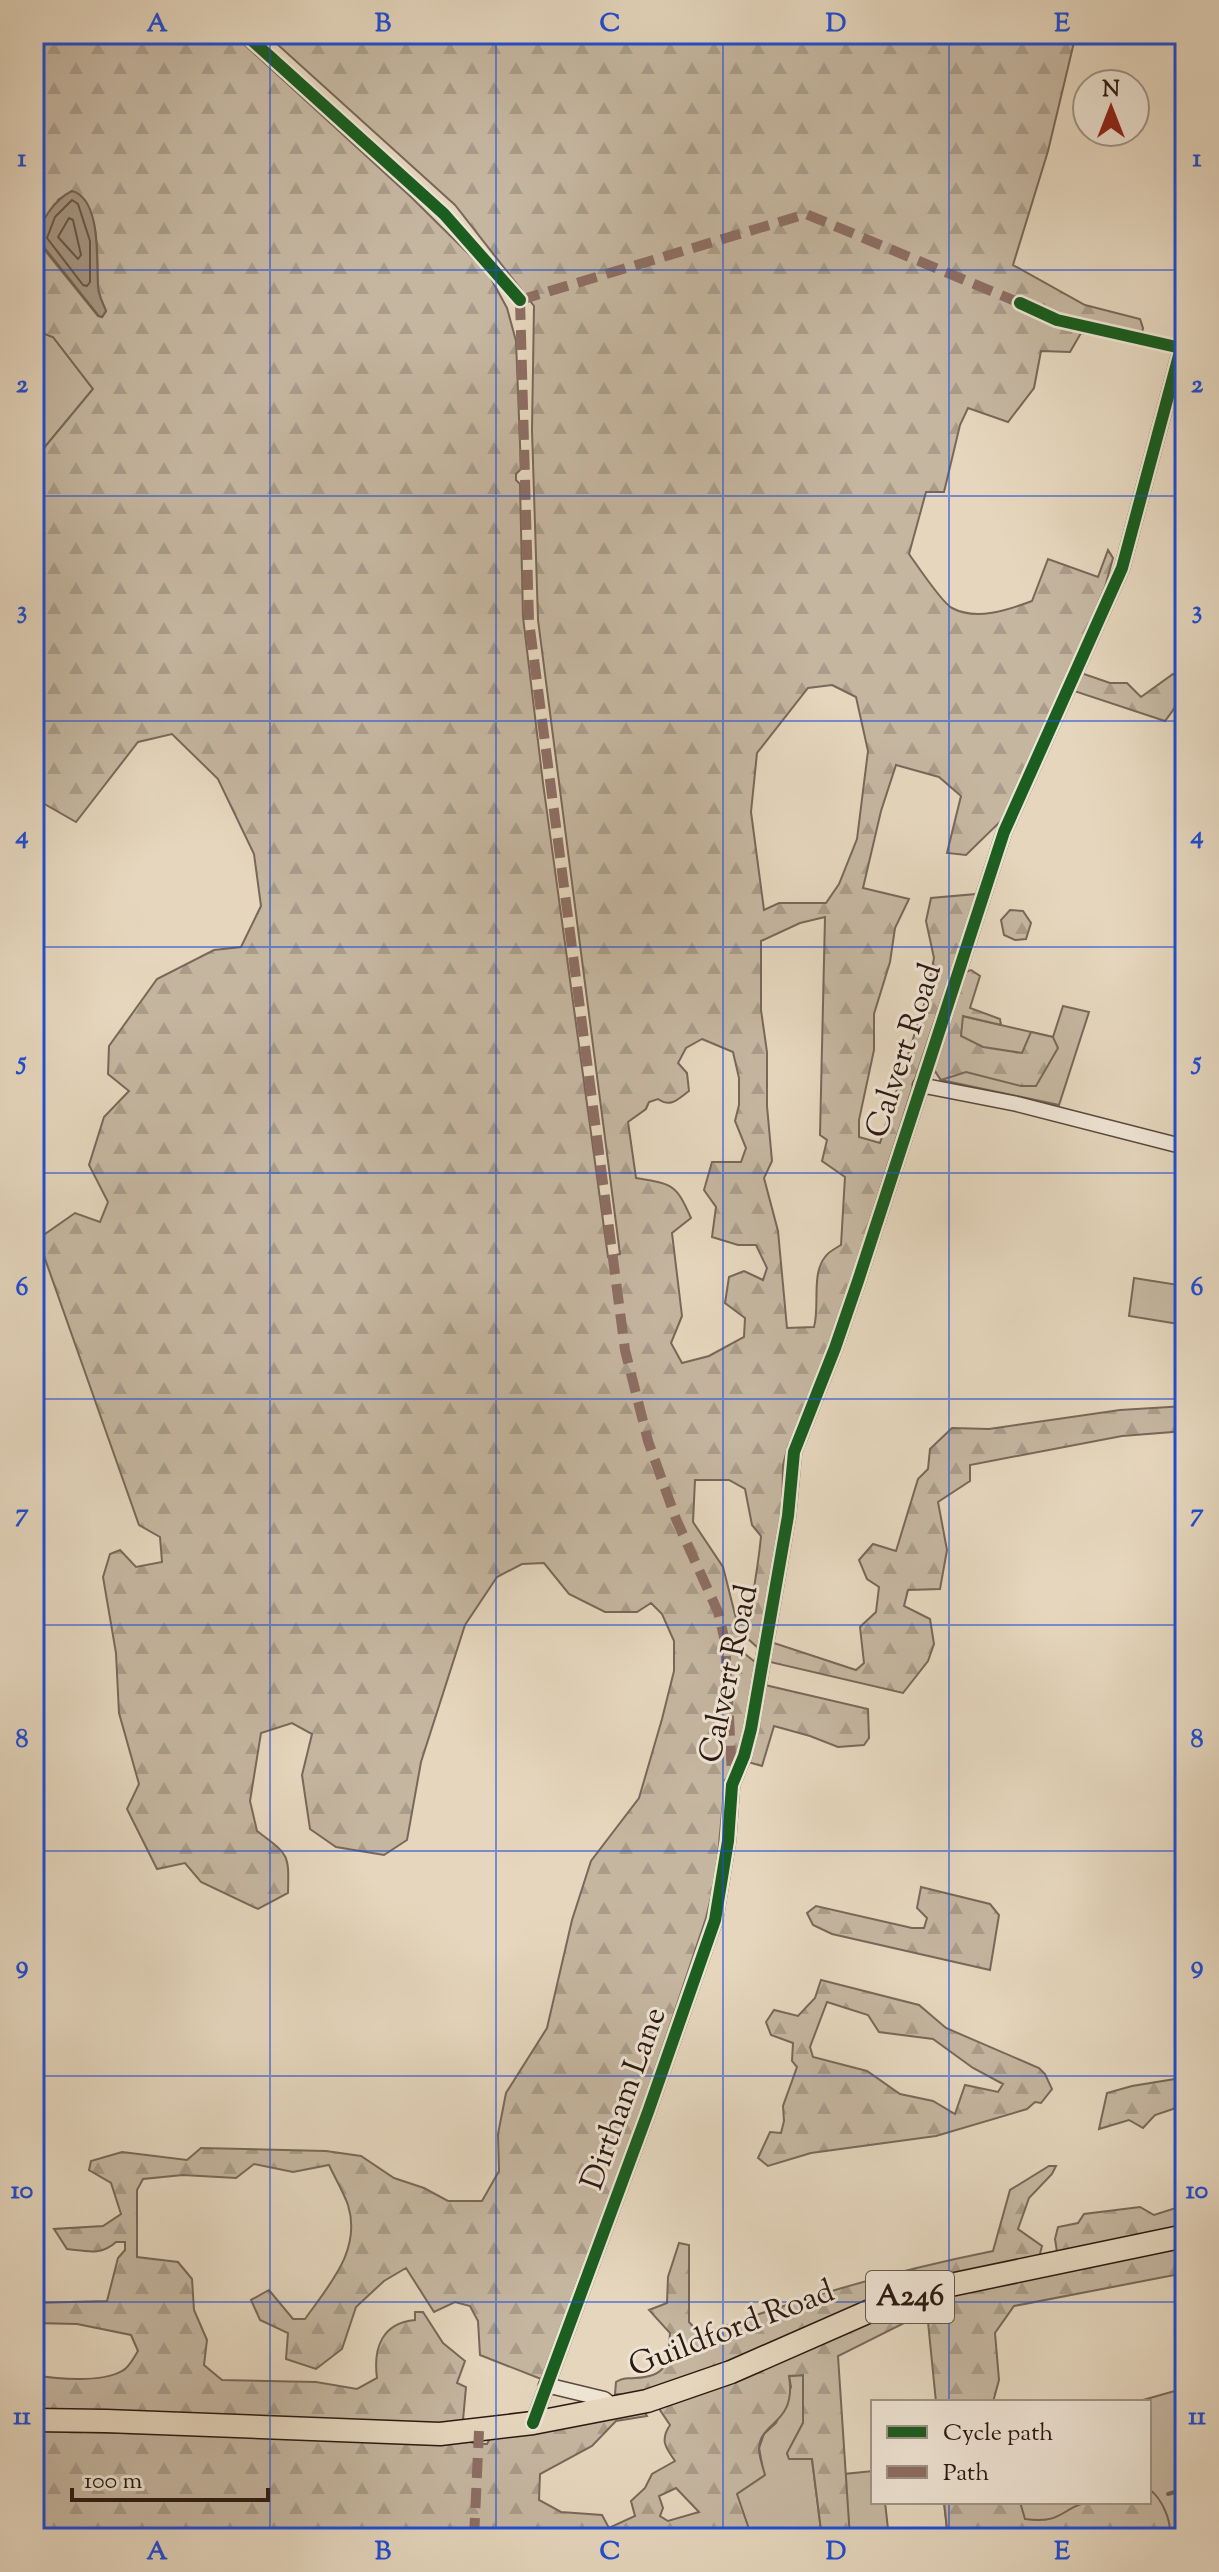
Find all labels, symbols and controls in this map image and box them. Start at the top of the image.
text: A [146,6,168,43]
text: B [375,6,392,43]
text: C [600,6,620,43]
text: D [826,6,846,43]
text: E [1054,6,1070,43]
north arrow [1071,68,1151,148]
text: N [1102,75,1120,107]
text: 1 [18,141,27,178]
text: 1 [1193,141,1202,178]
text: 2 [16,367,29,404]
text: 2 [1191,367,1204,404]
text: 3 [17,593,27,630]
text: 3 [1192,593,1202,630]
text: 4 [14,818,29,855]
text: 4 [1189,818,1204,855]
street label: Calvert Road [855,958,955,1144]
text: 5 [16,1044,27,1081]
text: 5 [1191,1044,1202,1081]
text: 6 [16,1270,29,1307]
text: 6 [1191,1270,1204,1307]
text: 7 [15,1496,29,1533]
text: 7 [1190,1496,1204,1533]
street label: Calvert Road [689,1581,771,1767]
text: 8 [15,1722,29,1759]
text: 8 [1190,1722,1204,1759]
text: 9 [16,1948,29,1985]
text: 9 [1191,1948,1204,1985]
street label: Dirtham Lane [571,2001,679,2197]
text: 10 [11,2173,33,2210]
text: 10 [1186,2173,1208,2210]
street label: Guildford Road [622,2270,842,2390]
road number: A246 [866,2271,954,2323]
text: 11 [13,2399,31,2436]
text: 11 [1188,2399,1206,2436]
legend [871,2400,1151,2504]
text: Cycle path [943,2417,1053,2451]
scale bar [72,2452,268,2502]
text: Path [943,2457,989,2491]
text: 100 m [84,2465,142,2499]
text: A [146,2534,168,2571]
text: B [375,2534,392,2571]
text: C [600,2534,620,2571]
text: D [826,2534,846,2571]
text: E [1054,2534,1070,2571]

